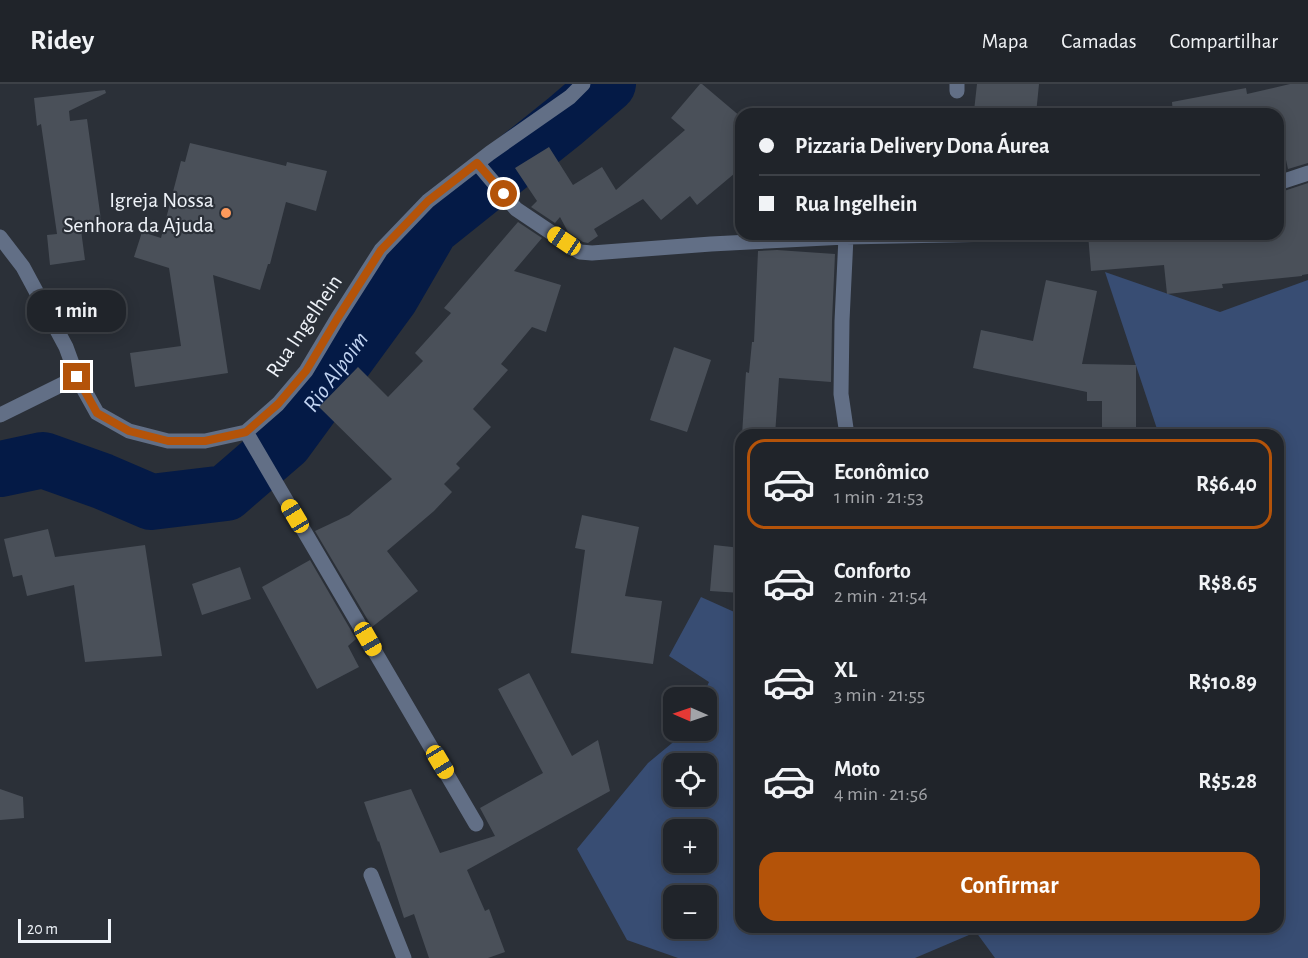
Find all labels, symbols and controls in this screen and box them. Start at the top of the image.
text: Ridey [30,27,94,55]
text: Mapa [982,31,1028,52]
text: Camadas [1061,31,1136,52]
text: Compartilhar [1169,31,1278,52]
text: Pizzaria Delivery Dona Áurea [795,135,1050,157]
route start [490,180,517,207]
place label: Igreja Nossa Senhora da Ajuda [63,189,214,236]
text: Rua Ingelhein [795,193,918,215]
marker: Igreja Nossa Senhora da Ajuda [219,206,233,220]
car [544,223,584,259]
street label: Rua Ingelhein [262,271,346,381]
callout: 1 min [28,290,127,332]
text: 1 min [55,301,98,321]
water label: Rio Alpoim [299,328,373,417]
route end [63,363,90,390]
icon: car [762,457,816,511]
text: Econômico [834,461,929,483]
text: R$6.40 [1196,473,1257,495]
text: 1 min · 21:53 [834,487,924,507]
car [278,496,312,536]
icon: car [762,556,816,610]
text: Conforto [834,560,911,582]
text: R$8.65 [1198,572,1257,594]
text: 2 min · 21:54 [834,586,927,606]
car [351,619,385,659]
icon: car [762,655,816,709]
text: XL [834,659,857,681]
text: R$10.89 [1188,671,1257,693]
text: 3 min · 21:55 [834,685,925,705]
north arrow [663,687,717,741]
map controls [663,687,717,939]
car [423,742,457,782]
button: locate [663,753,717,807]
icon: car [762,754,816,808]
text: Moto [834,758,880,780]
text: R$5.28 [1198,770,1257,792]
text: 4 min · 21:56 [834,784,928,804]
button: + [663,819,717,873]
button: Confirmar [759,852,1260,921]
button: − [663,885,717,939]
scale bar [18,916,111,944]
text: 20 m [27,921,58,937]

